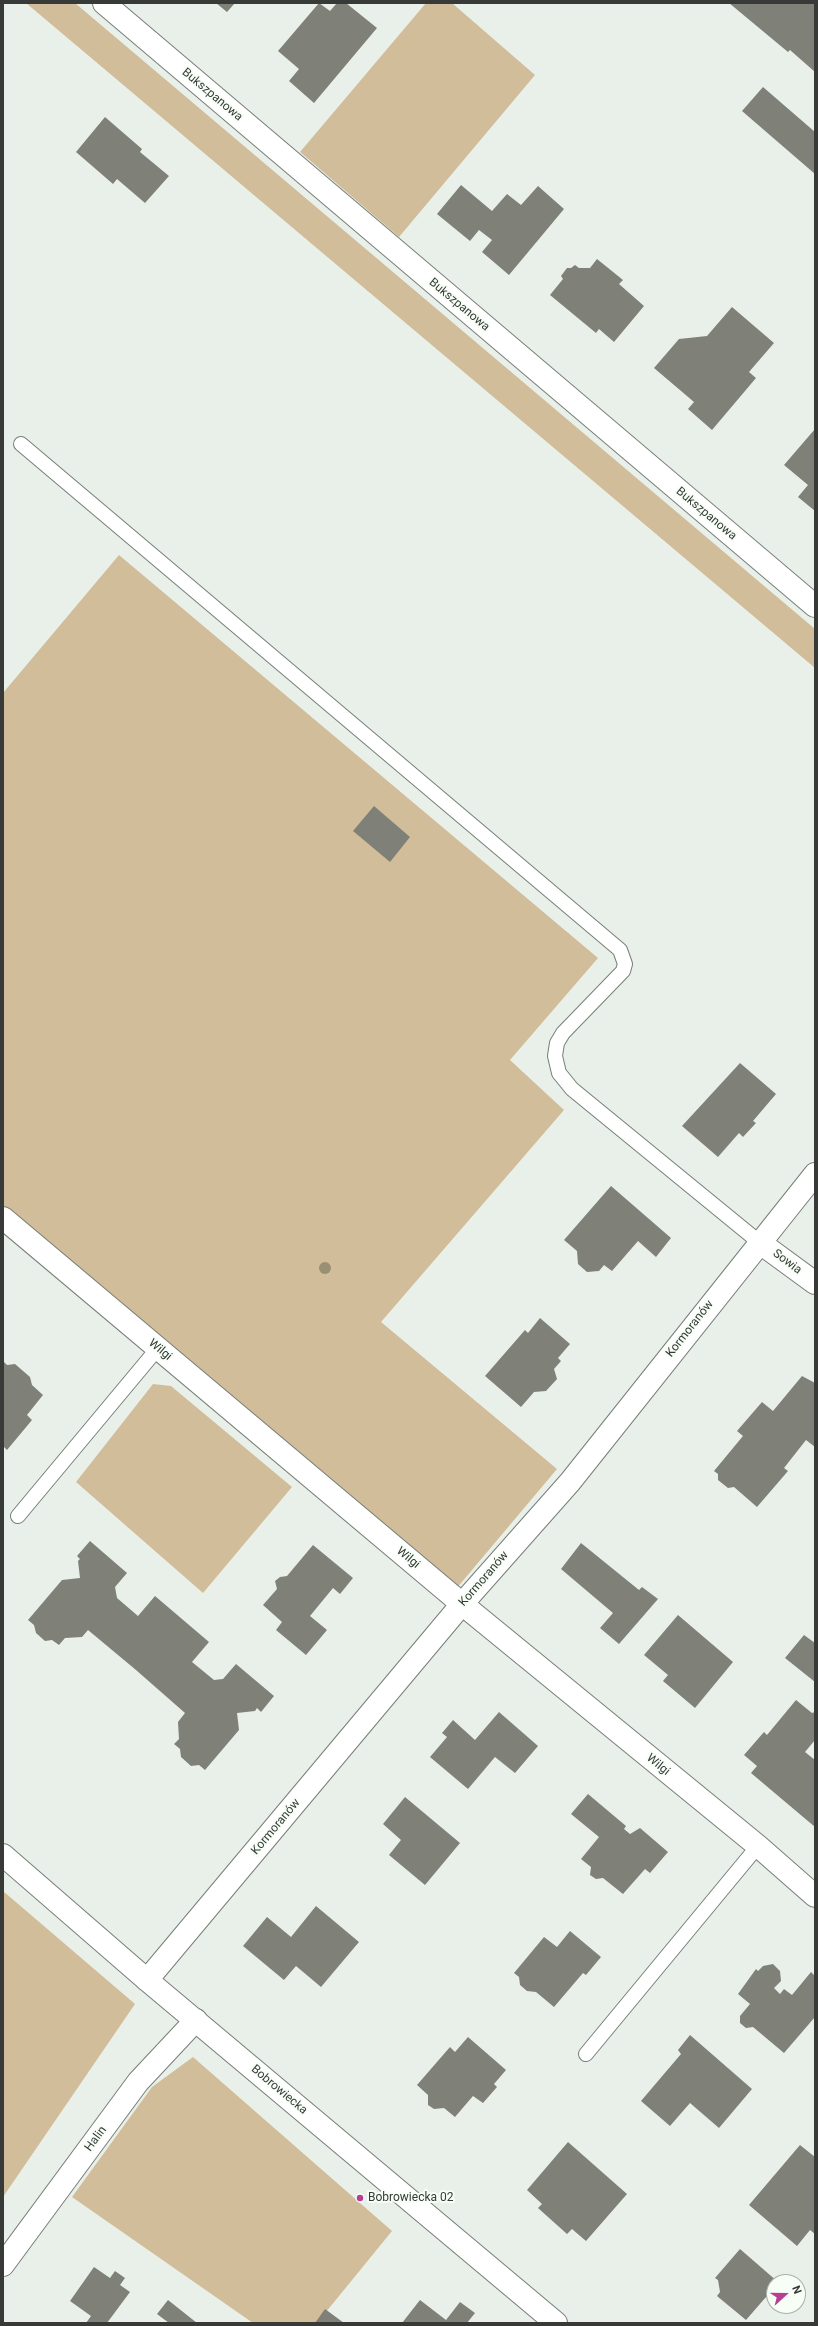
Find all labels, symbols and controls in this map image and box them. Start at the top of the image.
street label: Bukszpanowa [179,66,245,124]
street label: Bukszpanowa [426,276,492,334]
street label: Bukszpanowa [673,485,739,543]
street label: Sowia [770,1246,804,1278]
street label: Kormoranów [663,1298,717,1360]
street label: Wilgi [145,1336,175,1364]
street label: Wilgi [393,1544,423,1572]
street label: Kormoranów [456,1548,512,1610]
street label: Wilgi [643,1751,673,1779]
street label: Kormoranów [248,1796,304,1858]
street label: Bobrowiecka [248,2062,310,2118]
street label: Halin [82,2124,110,2154]
place label: Bobrowiecka 02 [368,2191,454,2205]
marker: Bobrowiecka 02 [355,2193,365,2203]
north arrow [766,2274,806,2314]
text: N [789,2284,804,2296]

